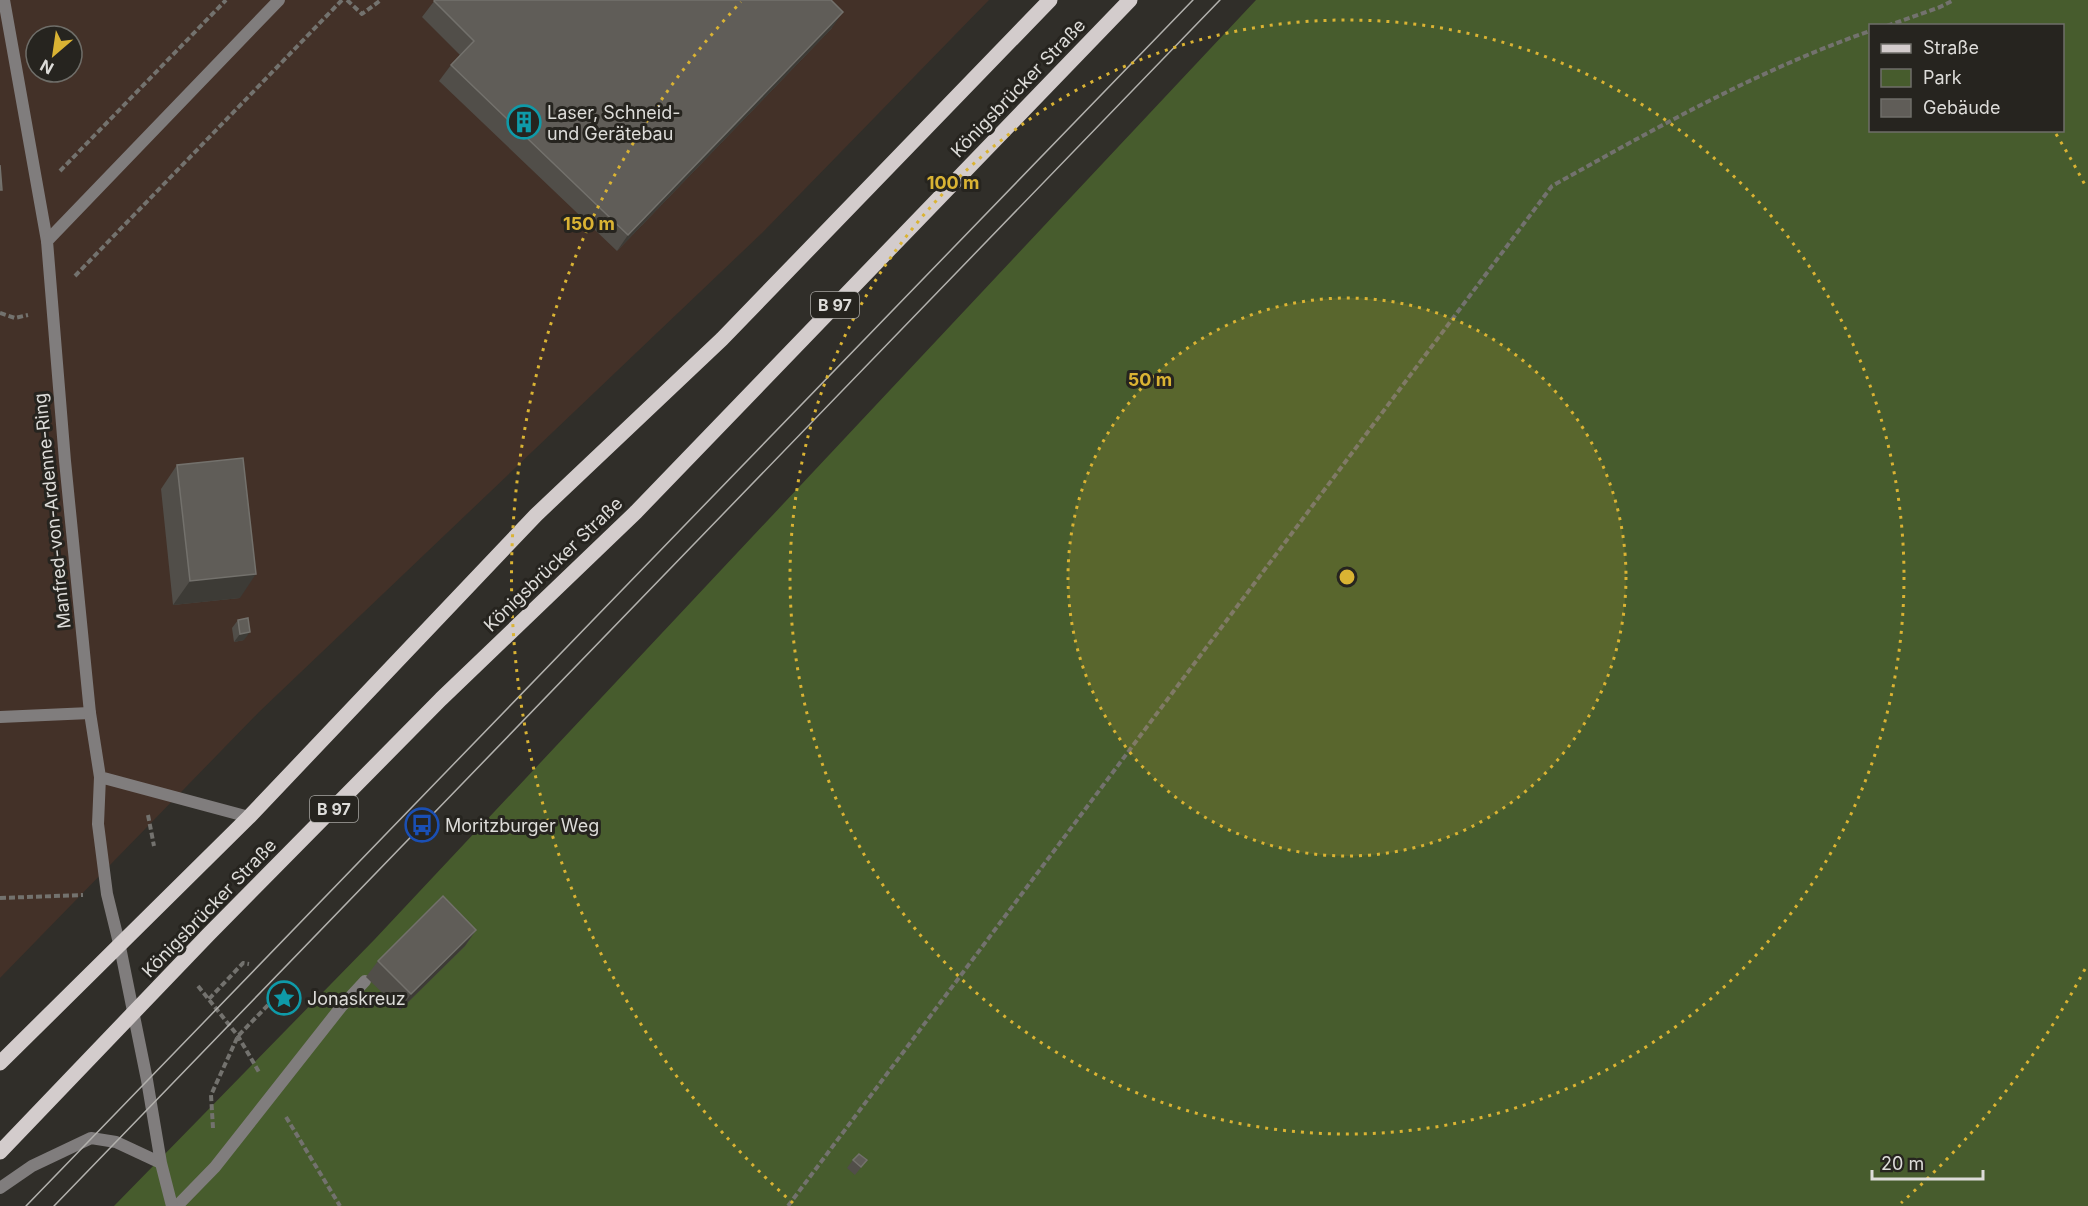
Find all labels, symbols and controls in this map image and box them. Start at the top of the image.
street label: Königsbrücker Straße [946,14,1090,162]
north arrow [24,24,84,84]
legend [1869,24,2064,132]
text: Straße [1923,37,1979,58]
text: N [37,55,57,79]
text: Park [1923,67,1962,88]
text: Gebäude [1923,97,2000,118]
place label: Laser, Schneid- und Gerätebau [547,102,680,144]
building icon: Laser, Schneid- und Gerätebau [506,104,542,140]
text: 100 m [927,172,979,193]
text: 150 m [563,213,615,234]
road number: B 97 [811,292,859,318]
text: 50 m [1128,369,1172,390]
street label: Manfred-von-Ardenne-Ring [29,392,75,630]
street label: Königsbrücker Straße [479,492,627,636]
centre of rings [1337,567,1357,587]
road number: B 97 [310,796,358,822]
bus stop icon: Moritzburger Weg [404,807,440,843]
place label: Moritzburger Weg [445,815,599,836]
street label: Königsbrücker Straße [137,834,281,982]
place icon: Jonaskreuz [266,980,302,1016]
place label: Jonaskreuz [307,988,406,1009]
scale bar [1872,1143,1983,1181]
text: 20 m [1881,1153,1924,1174]

